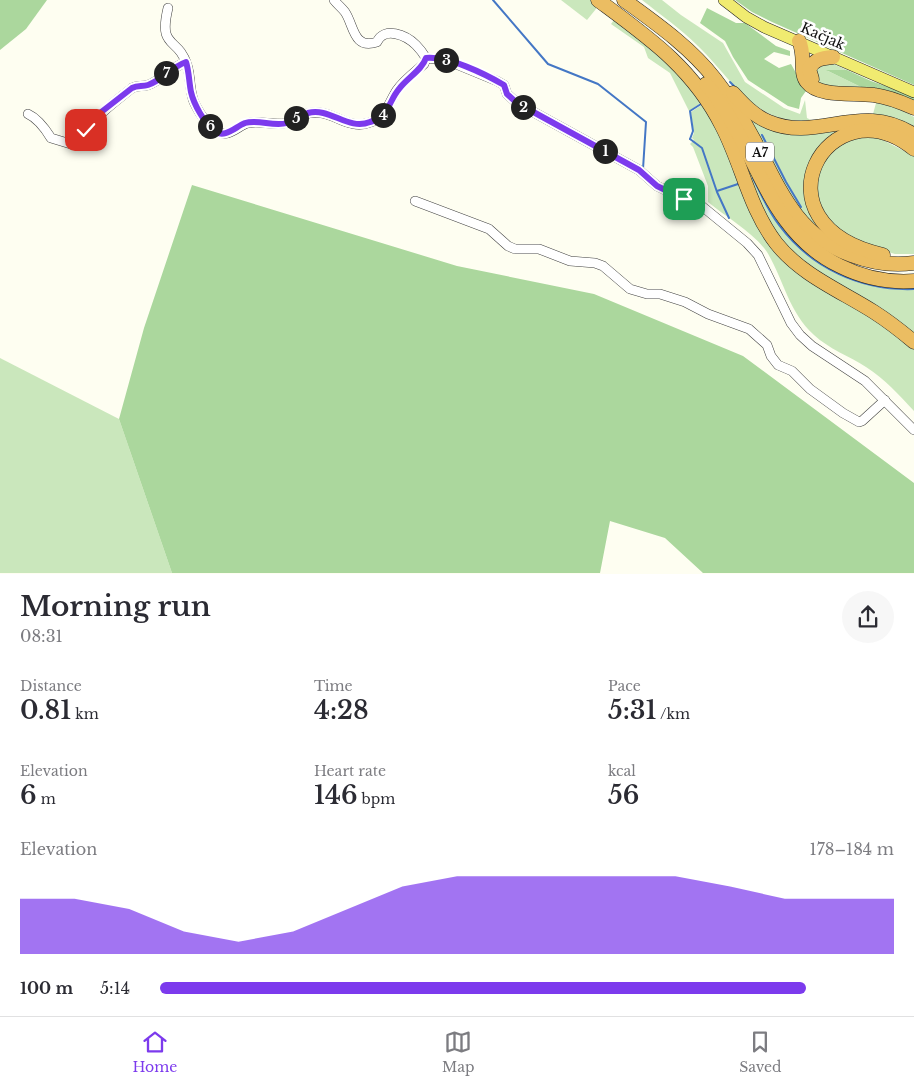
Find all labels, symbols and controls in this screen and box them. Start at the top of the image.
street label: Kačjak [798,18,848,54]
pin: 3 [434,48,458,72]
text: 3 [442,51,451,69]
pin: 7 [154,60,178,86]
text: 7 [163,64,170,82]
pin: 2 [510,94,536,120]
text: 2 [519,98,528,116]
pin: 4 [370,102,396,128]
pin: 5 [284,106,308,130]
text: 4 [379,106,388,124]
pin [65,109,107,151]
text: 5 [292,109,301,127]
pin: 6 [198,114,222,138]
icon: check [72,116,100,144]
text: 6 [206,117,215,135]
pin: 1 [592,138,618,164]
text: 1 [602,142,609,160]
road number: A7 [746,142,774,162]
pin [663,178,705,220]
icon: arrive [670,185,698,213]
text: Morning run [20,589,211,624]
button: share [842,591,894,643]
text: 08:31 [20,626,63,646]
text: Distance [20,677,82,695]
text: Time [314,677,353,695]
text: Pace [608,677,641,695]
text: 0.81 [20,695,71,726]
text: 4:28 [314,695,369,726]
text: 5:31 [608,695,656,726]
text: km [71,705,99,723]
text: /km [656,705,690,723]
text: Elevation [20,762,88,780]
text: Heart rate [314,762,386,780]
text: kcal [608,762,636,780]
text: 6 [20,780,37,811]
text: 146 [314,780,358,811]
text: 56 [608,780,639,811]
text: m [37,790,56,808]
text: bpm [358,790,395,808]
text: Elevation [20,839,97,859]
text: 178–184 m [810,839,894,859]
text: 100 m [20,978,73,998]
text: 5:14 [100,978,130,998]
tab: Home [132,1028,177,1076]
tab: Map [442,1028,475,1076]
tab: Saved [739,1028,782,1076]

